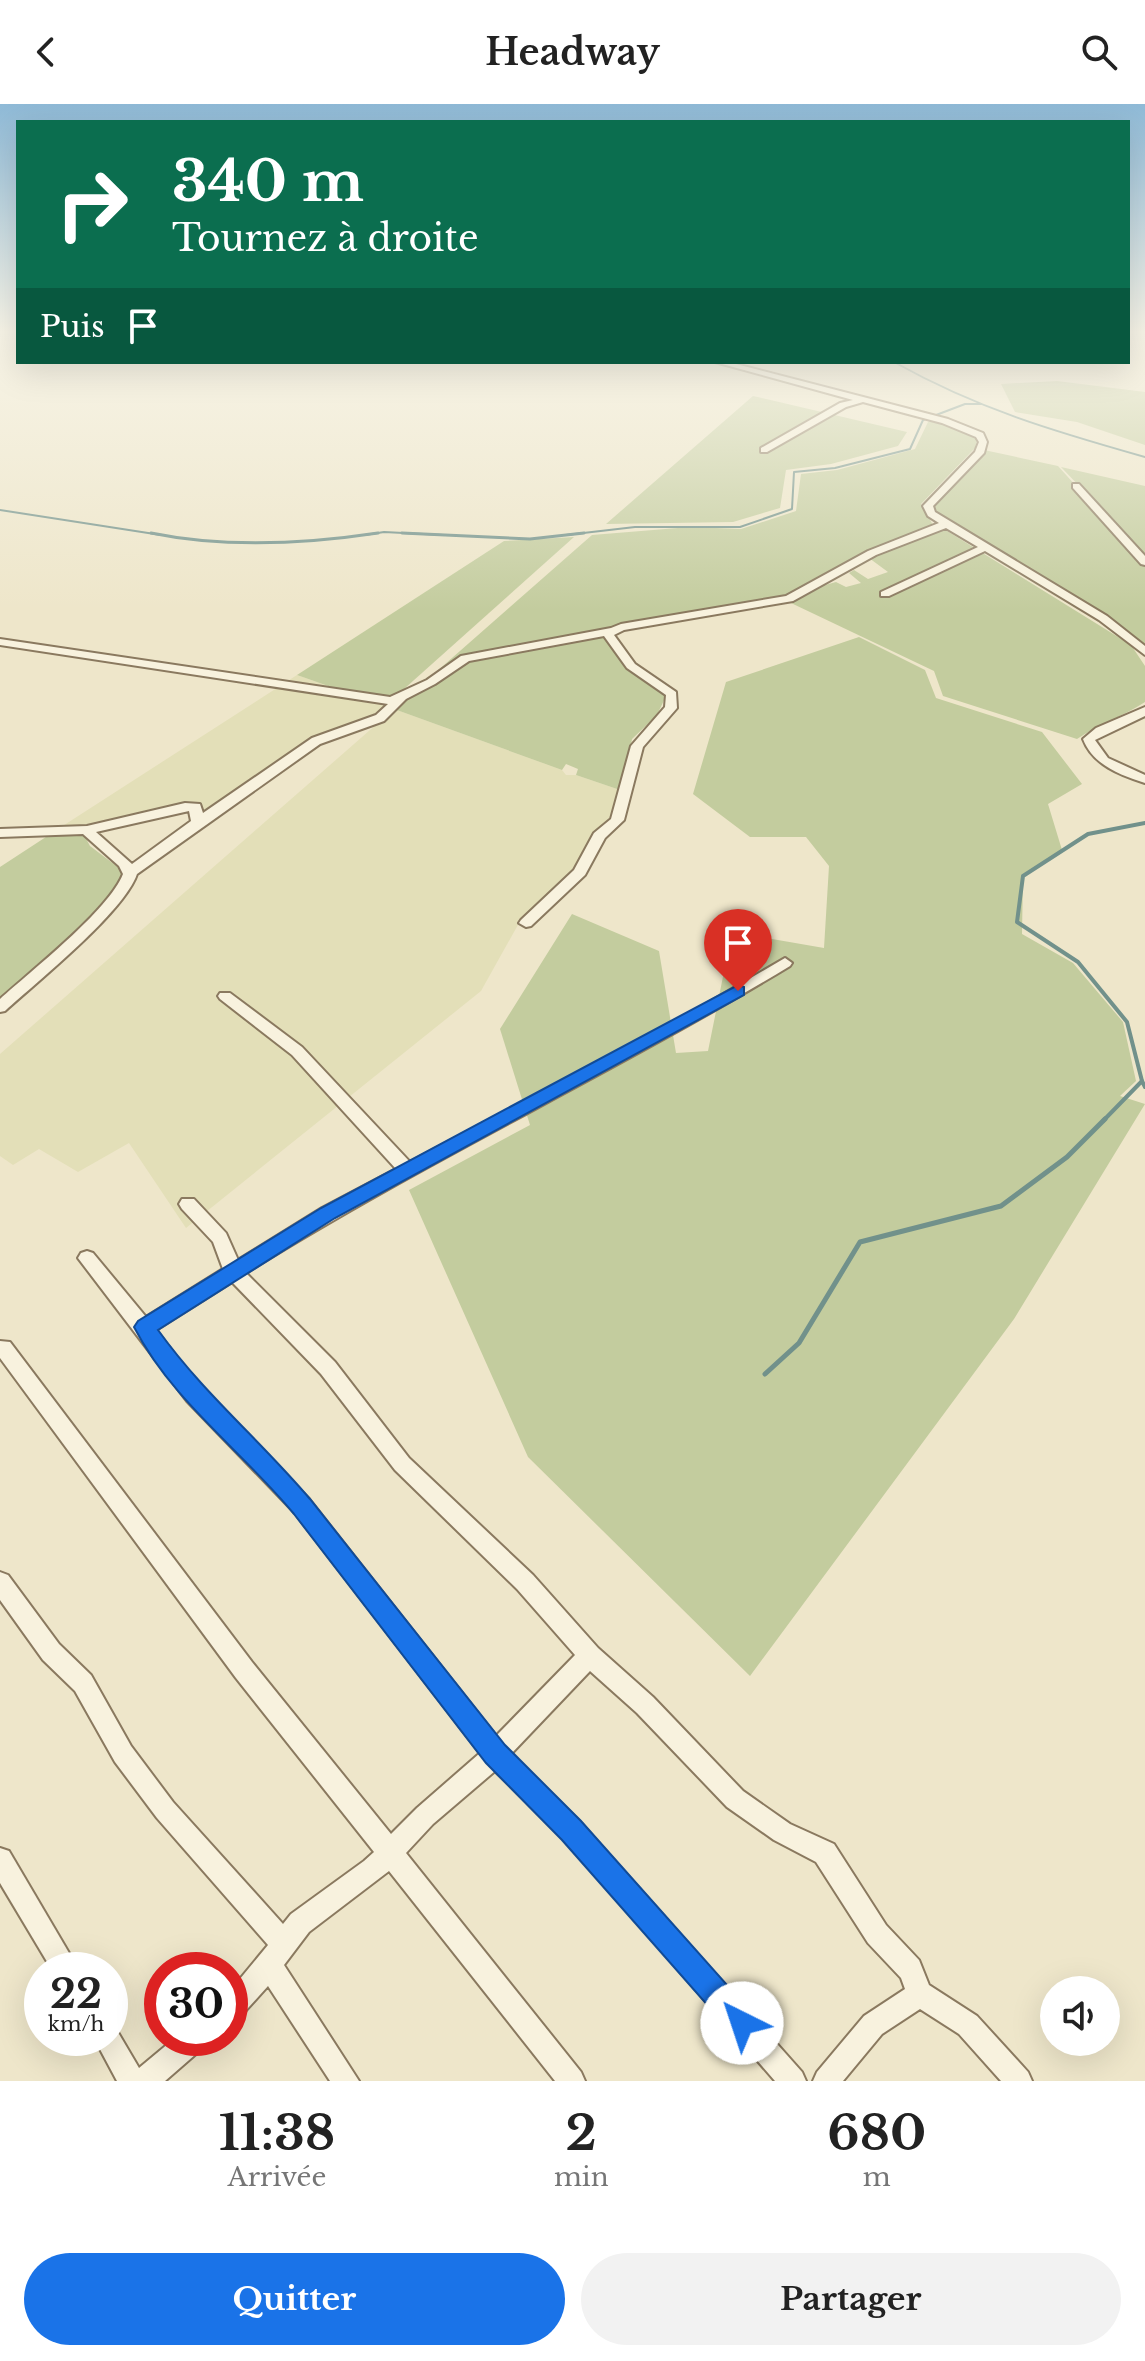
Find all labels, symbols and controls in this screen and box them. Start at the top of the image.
icon: back [24,30,68,74]
text: Headway [485,30,660,75]
icon: search [1077,30,1121,74]
text: 340 m [172,147,364,216]
icon: right [40,152,144,256]
text: Tournez à droite [172,216,479,261]
icon: arrive [121,304,165,348]
text: Puis [40,308,105,345]
pin [704,909,772,991]
icon: arrive [716,921,760,965]
speed limit sign: 30 [144,1952,248,2056]
text: 22 [50,1969,102,2019]
map controls [1040,1976,1120,2056]
button: sound [1040,1976,1120,2056]
position arrow [700,1981,784,2065]
text: km/h [48,2012,104,2036]
text: 11:38 [219,2103,335,2163]
text: 2 [566,2103,597,2163]
text: 680 [827,2103,926,2163]
text: Arrivée [228,2161,326,2193]
text: min [554,2161,609,2193]
text: m [863,2161,891,2193]
button: Quitter [24,2253,565,2345]
button: Partager [581,2253,1121,2345]

